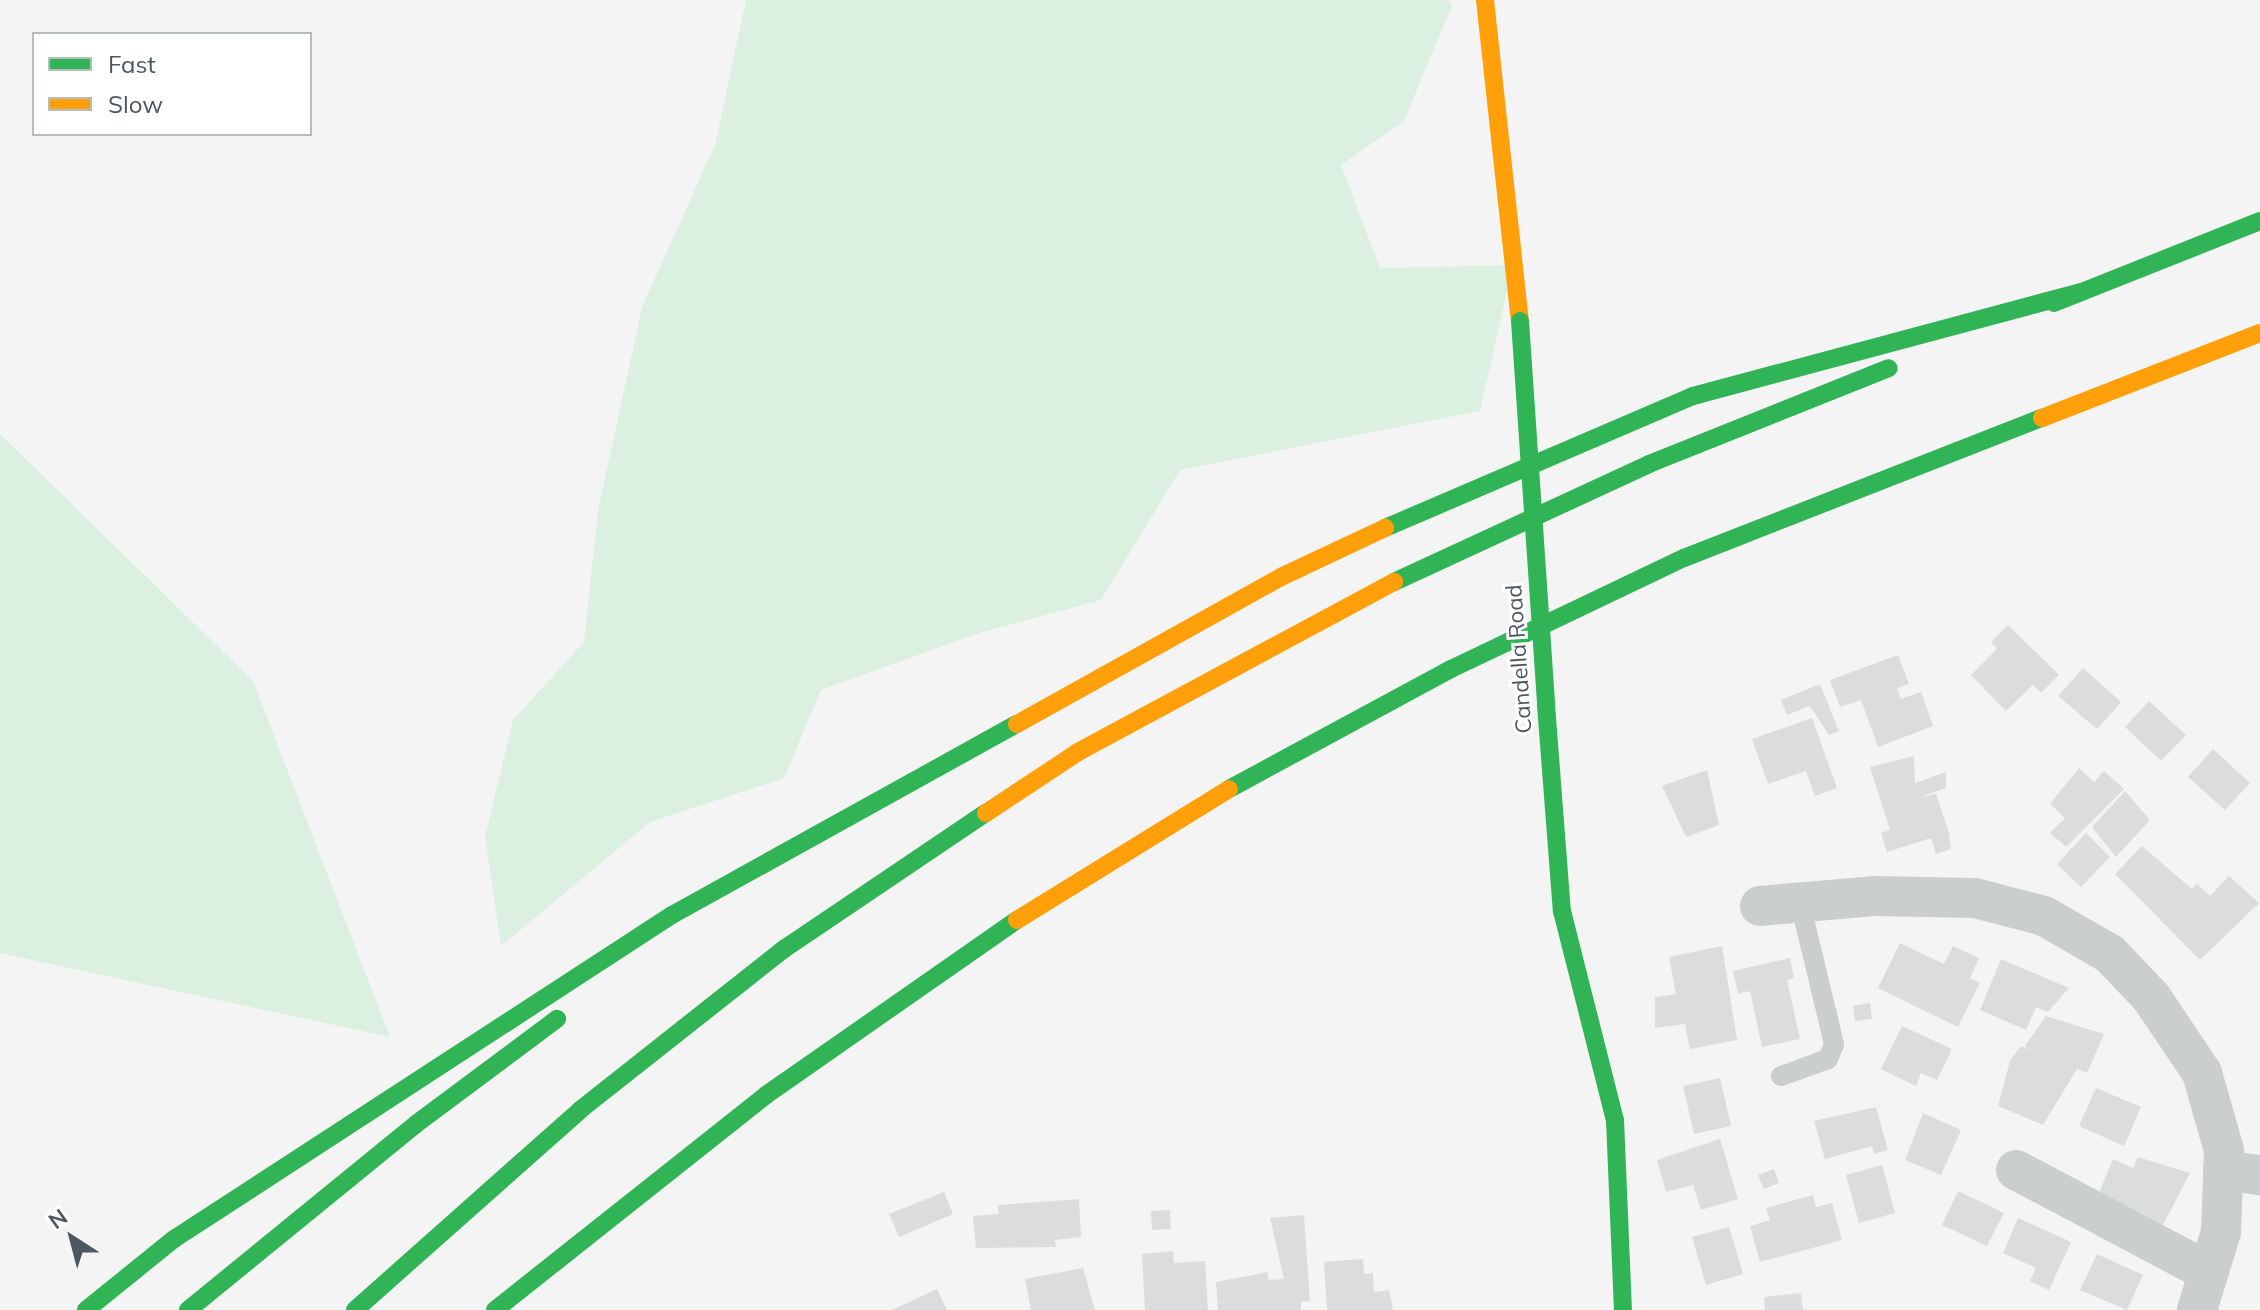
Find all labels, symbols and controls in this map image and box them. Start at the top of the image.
legend [32,32,312,136]
text: Fast [108,49,156,79]
text: Slow [108,89,163,119]
street label: Candella Road [1501,584,1537,734]
north arrow [32,1198,112,1278]
text: N [43,1202,73,1235]

